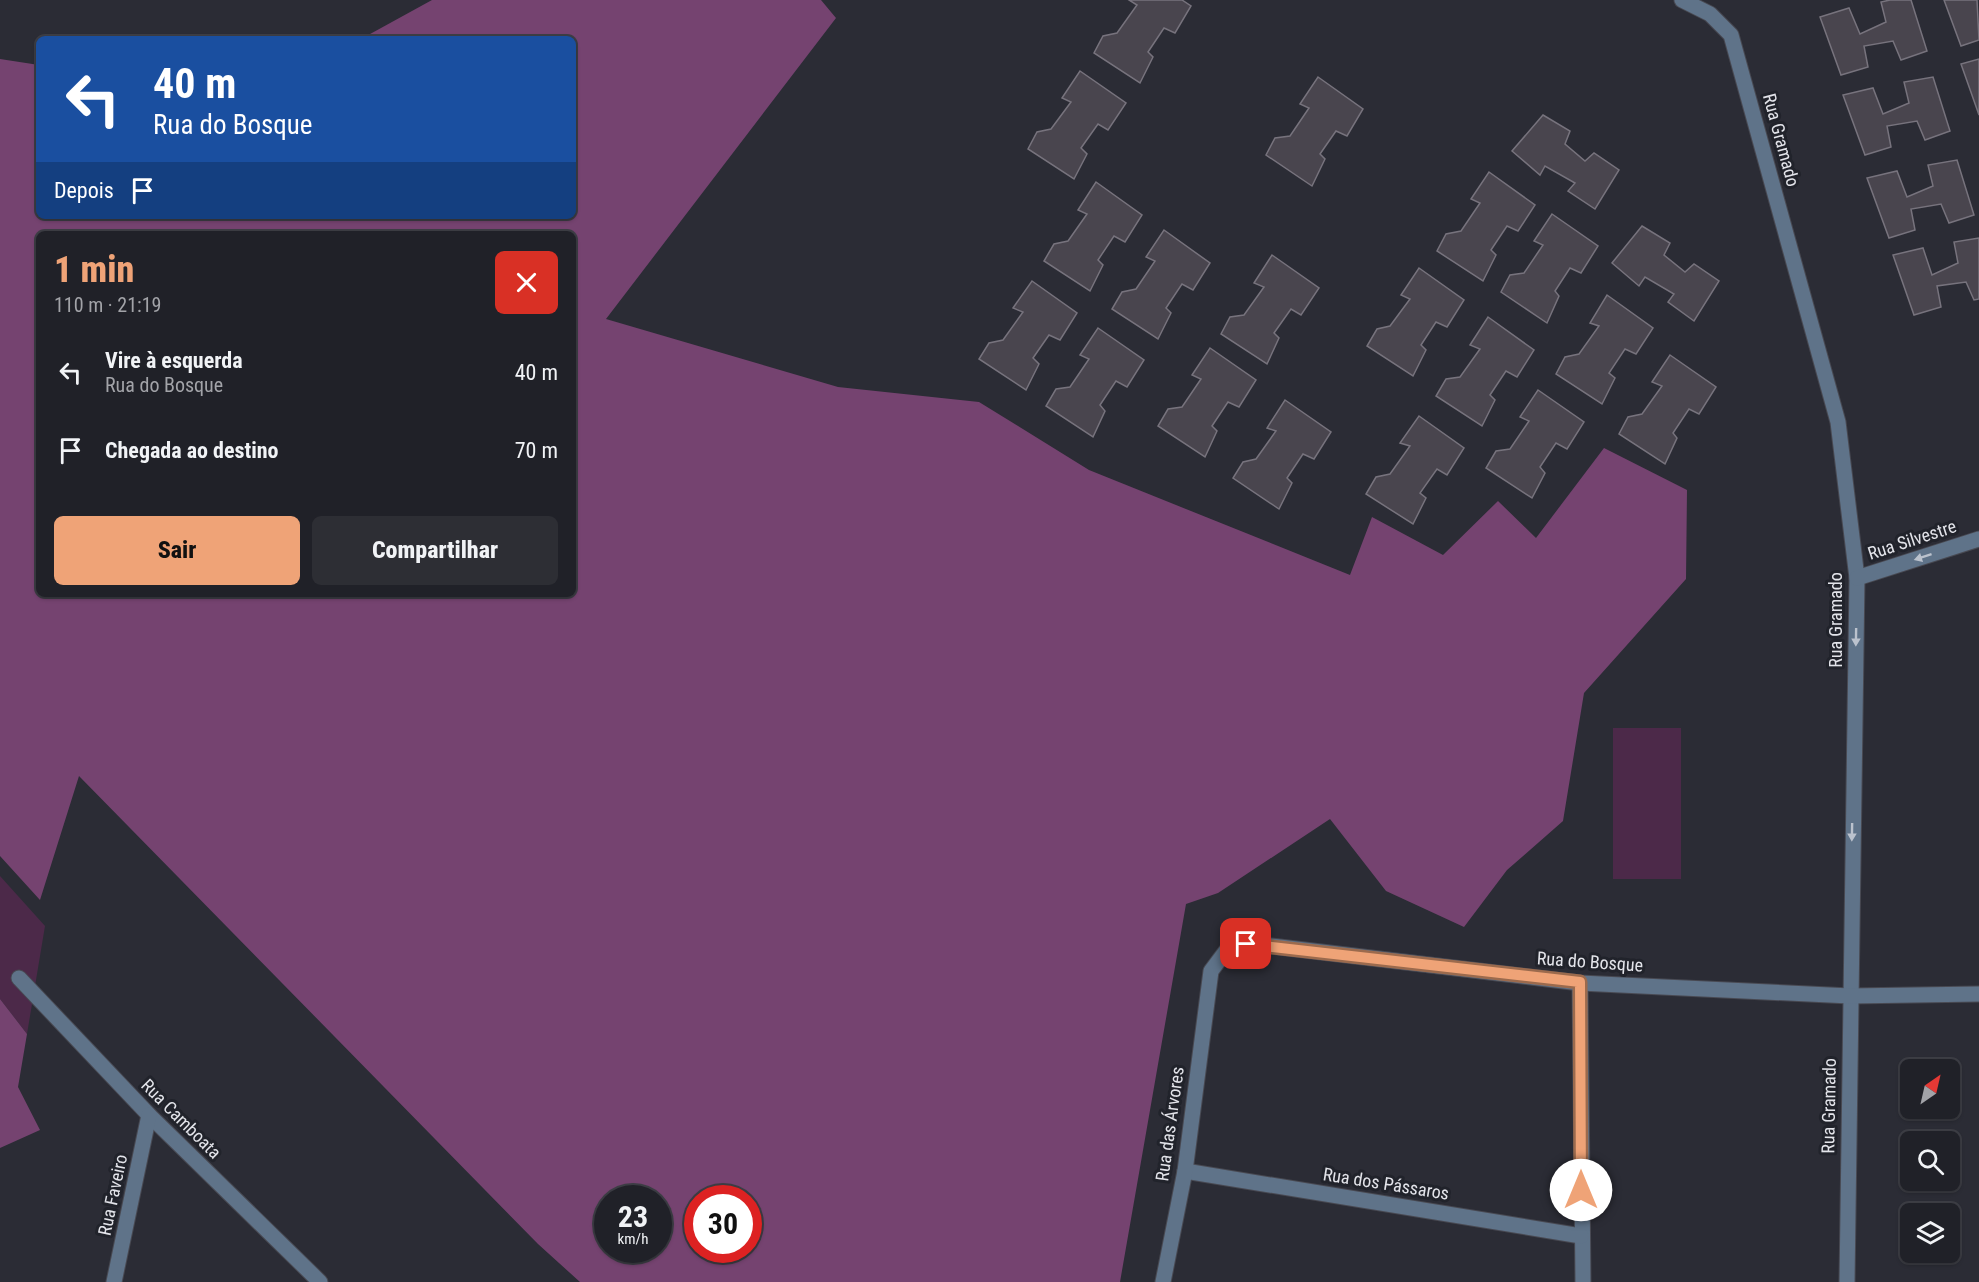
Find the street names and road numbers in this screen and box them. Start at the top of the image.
street label: Rua Gramado [1759,91,1804,189]
street label: Rua Silvestre [1865,515,1959,564]
street label: Rua Gramado [1825,572,1846,668]
street label: Rua do Bosque [1536,947,1644,976]
street label: Rua Gramado [1817,1058,1840,1154]
street label: Rua das Árvores [1151,1065,1188,1183]
street label: Rua Camboata [137,1074,226,1163]
street label: Rua Faveiro [94,1152,131,1237]
street label: Rua dos Pássaros [1322,1163,1451,1204]

